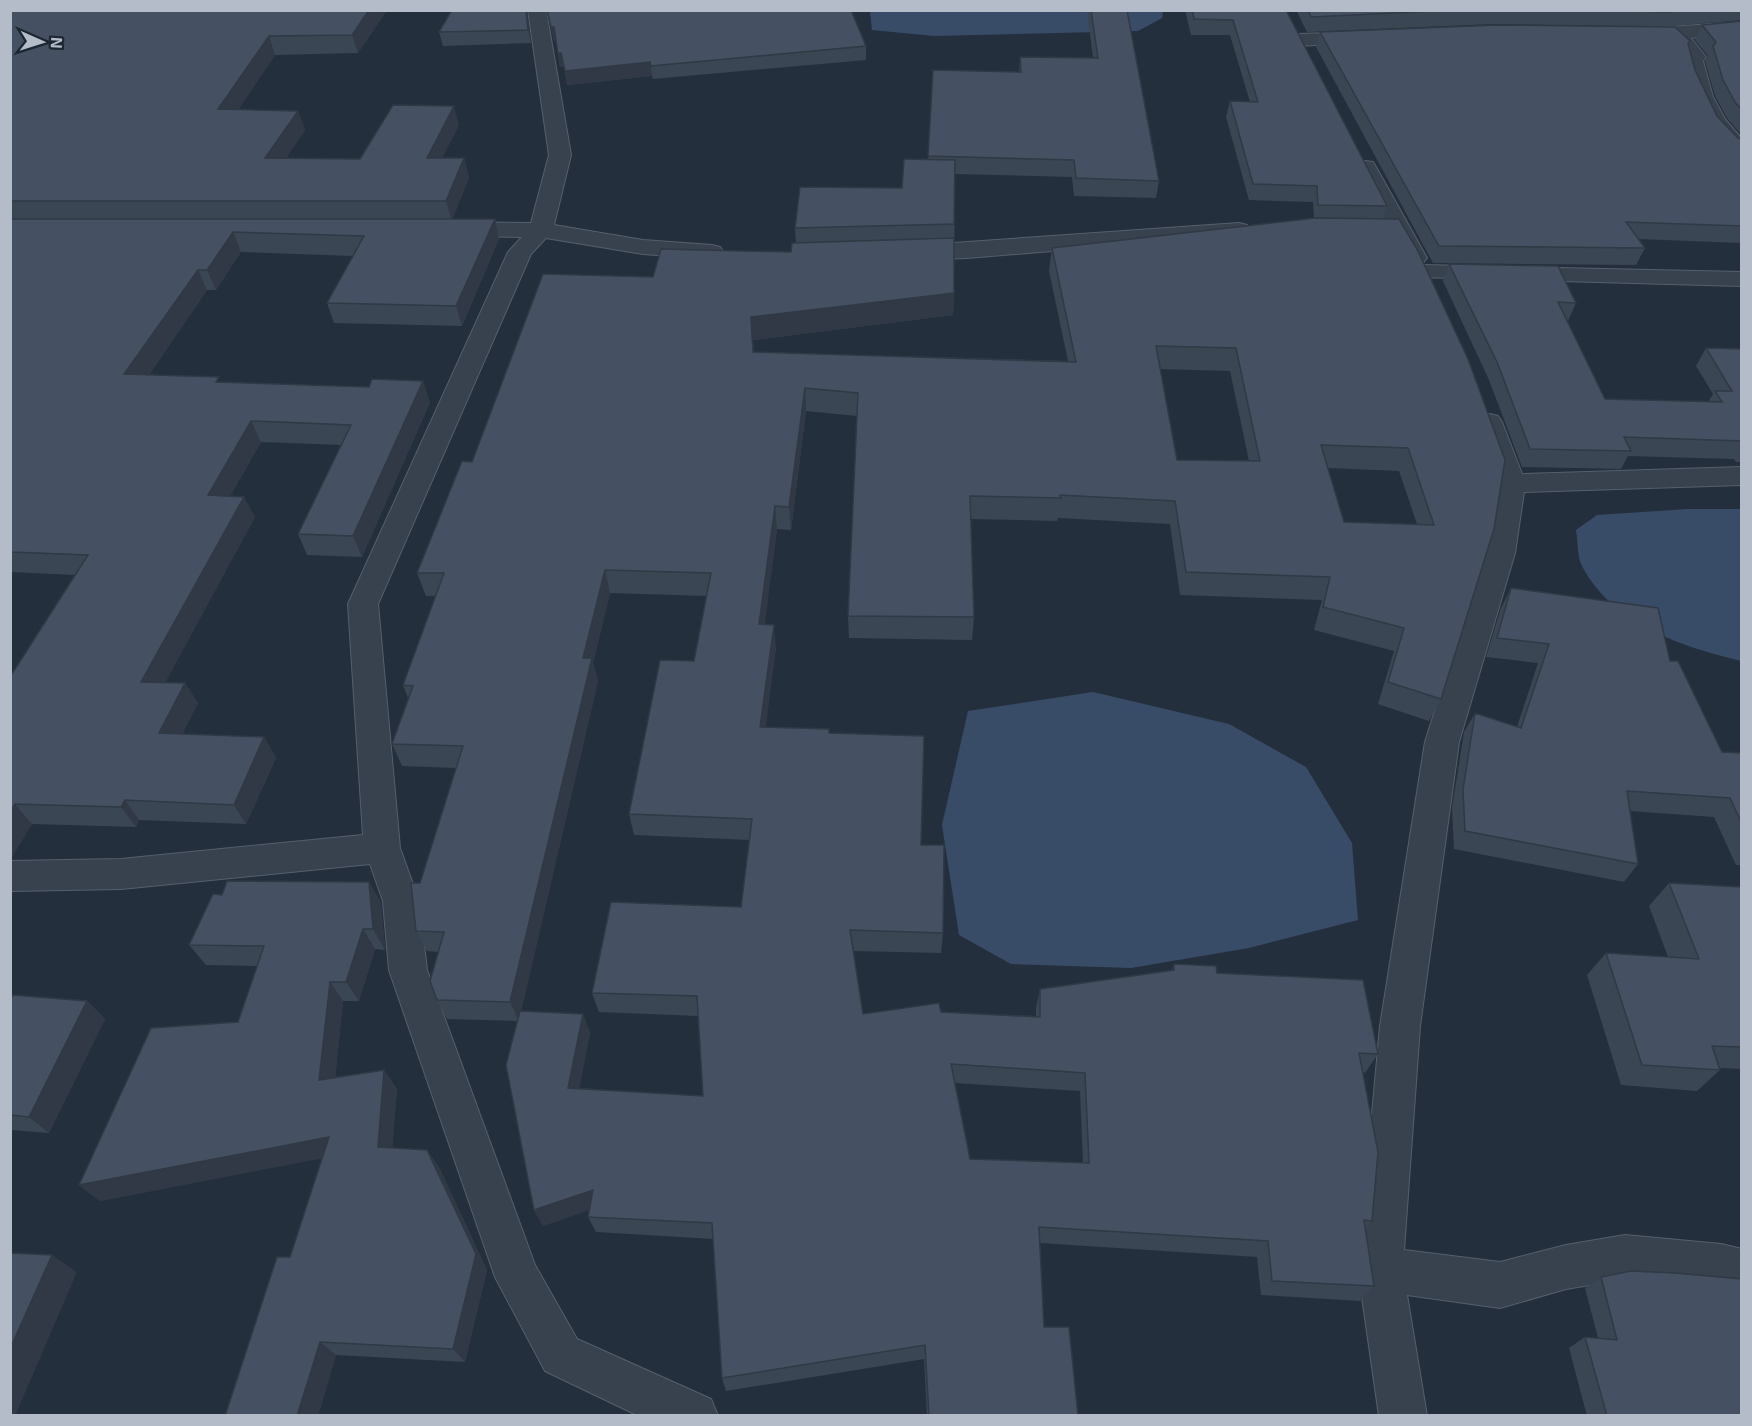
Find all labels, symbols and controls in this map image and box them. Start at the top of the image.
north arrow [12,12,72,72]
text: N [48,37,67,49]

